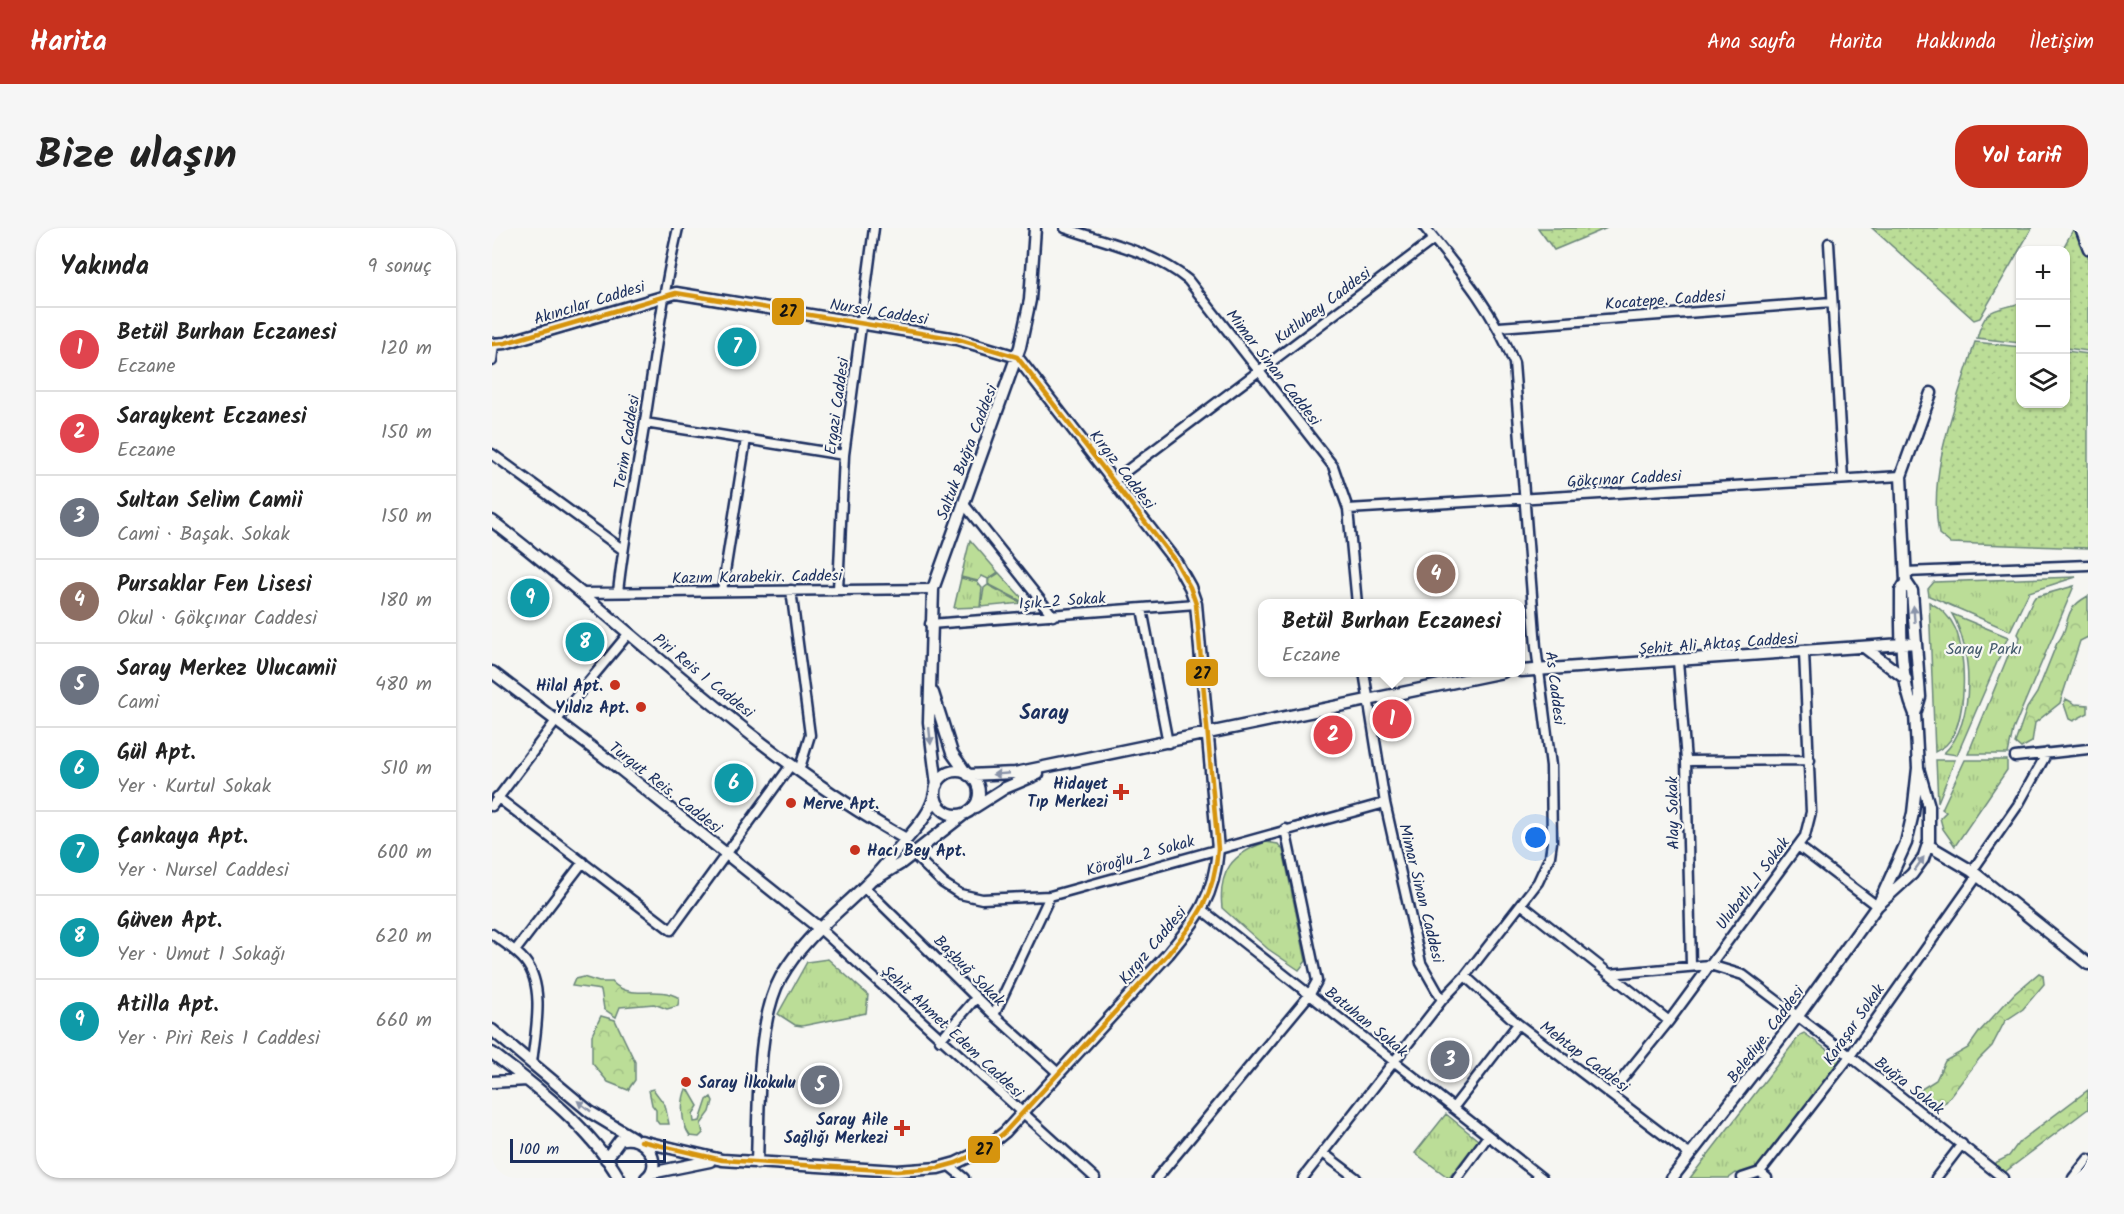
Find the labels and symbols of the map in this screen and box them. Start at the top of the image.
street label: Kutlubey Caddesi [1269,261,1377,351]
street label: Akıncılar Caddesi [531,274,649,332]
street label: Kocatepe. Caddesi [1604,284,1727,317]
street label: Nursel Caddesi [828,292,931,333]
line badge: 27 [771,297,805,326]
text: 27 [780,300,797,325]
street label: Mimar Sinan Caddesi [1219,304,1327,433]
pin: 7 [718,324,756,370]
street label: Ergazi Caddesi [818,355,857,456]
street label: Saltuk Buğra Caddesi [930,380,1005,524]
street label: Terim Caddesi [608,392,647,491]
street label: Kırgız Caddesi [1083,425,1162,516]
street label: Gökçınar Caddesi [1566,464,1683,495]
pin: 4 [1416,552,1456,596]
street label: Kazım Karabekir. Caddesi [672,563,844,591]
pin: 9 [510,576,549,620]
street label: Işık_2 Sokak [1018,586,1107,617]
one-way arrow [1909,605,1919,624]
pin: 8 [566,620,604,664]
street label: Şehit Ali Aktaş Caddesi [1638,626,1800,663]
street label: Piri Reis 1 Caddesi [647,627,760,726]
park label: Saray Parkı [1946,637,2022,662]
street label: As Caddesi [1538,650,1572,728]
line badge: 27 [1185,658,1219,687]
text: 27 [1194,662,1211,687]
place label: Hilal Apt. [536,674,603,699]
marker: Hilal Apt. [608,678,622,692]
place label: Yıldız Apt. [555,696,629,721]
pin: 1 [1372,696,1412,742]
district label: Saray [1019,698,1069,730]
marker: Yıldız Apt. [634,700,648,714]
pin: 2 [1314,712,1352,758]
one-way arrow [926,726,935,745]
street label: Turgut Reis. Caddesi [603,736,728,841]
pin: 6 [714,760,754,806]
one-way arrow [992,769,1011,779]
place label: Hidayet Tıp Merkezi [1027,772,1109,815]
street label: Alay Sokak [1660,776,1687,850]
marker: Hidayet Tıp Merkezi [1112,783,1130,801]
place label: Merve Apt. [803,792,879,817]
marker: Merve Apt. [784,796,798,810]
street label: Mimar Sinan Caddesi [1391,821,1450,967]
your location [1521,823,1550,852]
street label: Köroğlu_2 Sokak [1083,829,1198,884]
street label: Ulubatlı_1 Sokak [1710,832,1797,936]
place label: Hacı Bey Apt. [867,839,966,864]
marker: Hacı Bey Apt. [848,843,862,857]
one-way arrow [1913,857,1925,873]
street label: Kırgız Caddesi [1113,901,1194,990]
street label: Başbuğ Sokak [927,929,1011,1013]
street label: Şehit Ahmet Edem Caddesi [875,959,1029,1106]
street label: Karaşar Sokak [1817,979,1892,1071]
street label: Belediye. Caddesi [1721,980,1812,1089]
street label: Batuhan Sokak [1319,981,1413,1064]
street label: Mehtap Caddesi [1534,1015,1635,1100]
pin: 3 [1430,1038,1470,1082]
street label: Buğra Sokak [1869,1051,1950,1122]
pin: 5 [800,1062,840,1108]
place label: Saray İlkokulu [698,1071,796,1096]
marker: Saray İlkokulu [679,1075,693,1089]
one-way arrow [576,1101,591,1113]
place label: Saray Aile Sağlığı Merkezi [784,1108,889,1151]
marker: Saray Aile Sağlığı Merkezi [893,1119,911,1137]
line badge: 27 [967,1135,1001,1164]
scale bar [510,1136,666,1164]
text: 27 [976,1138,993,1163]

